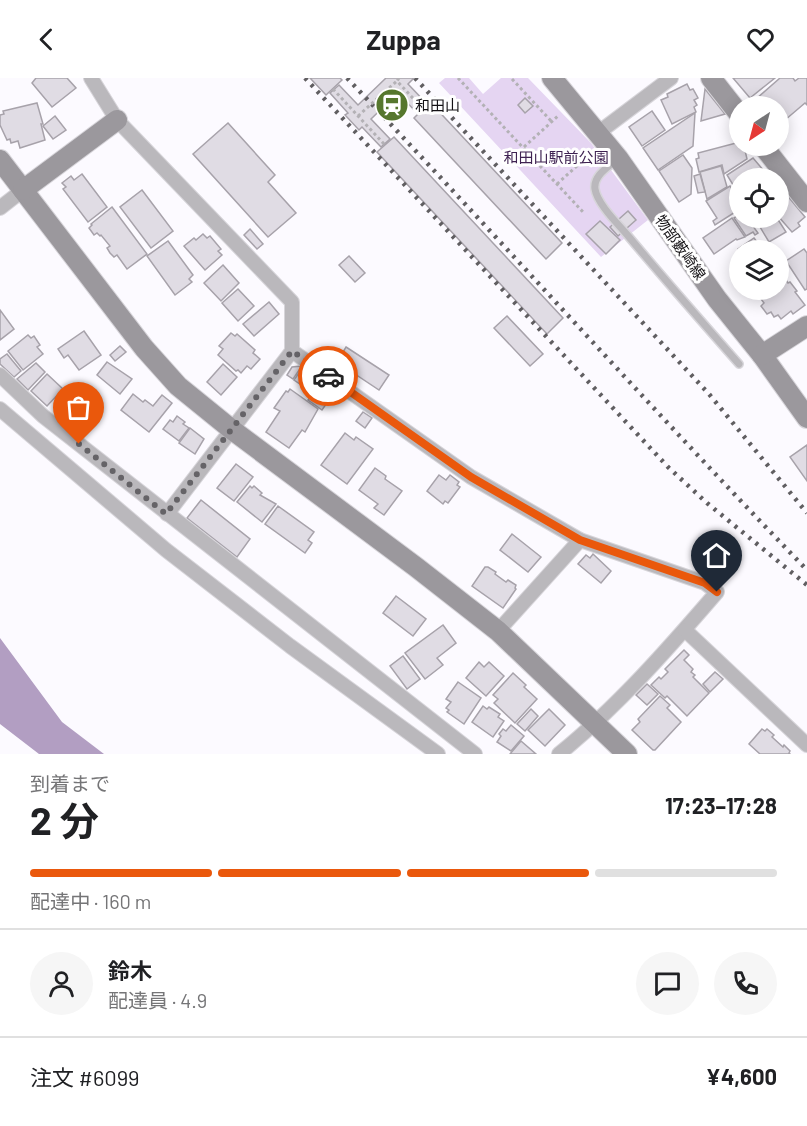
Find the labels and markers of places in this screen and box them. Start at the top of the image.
station icon: 和田山 [374,87,410,123]
place label: 和田山 [415,96,460,114]
pin [53,382,104,444]
pin [691,530,742,592]

